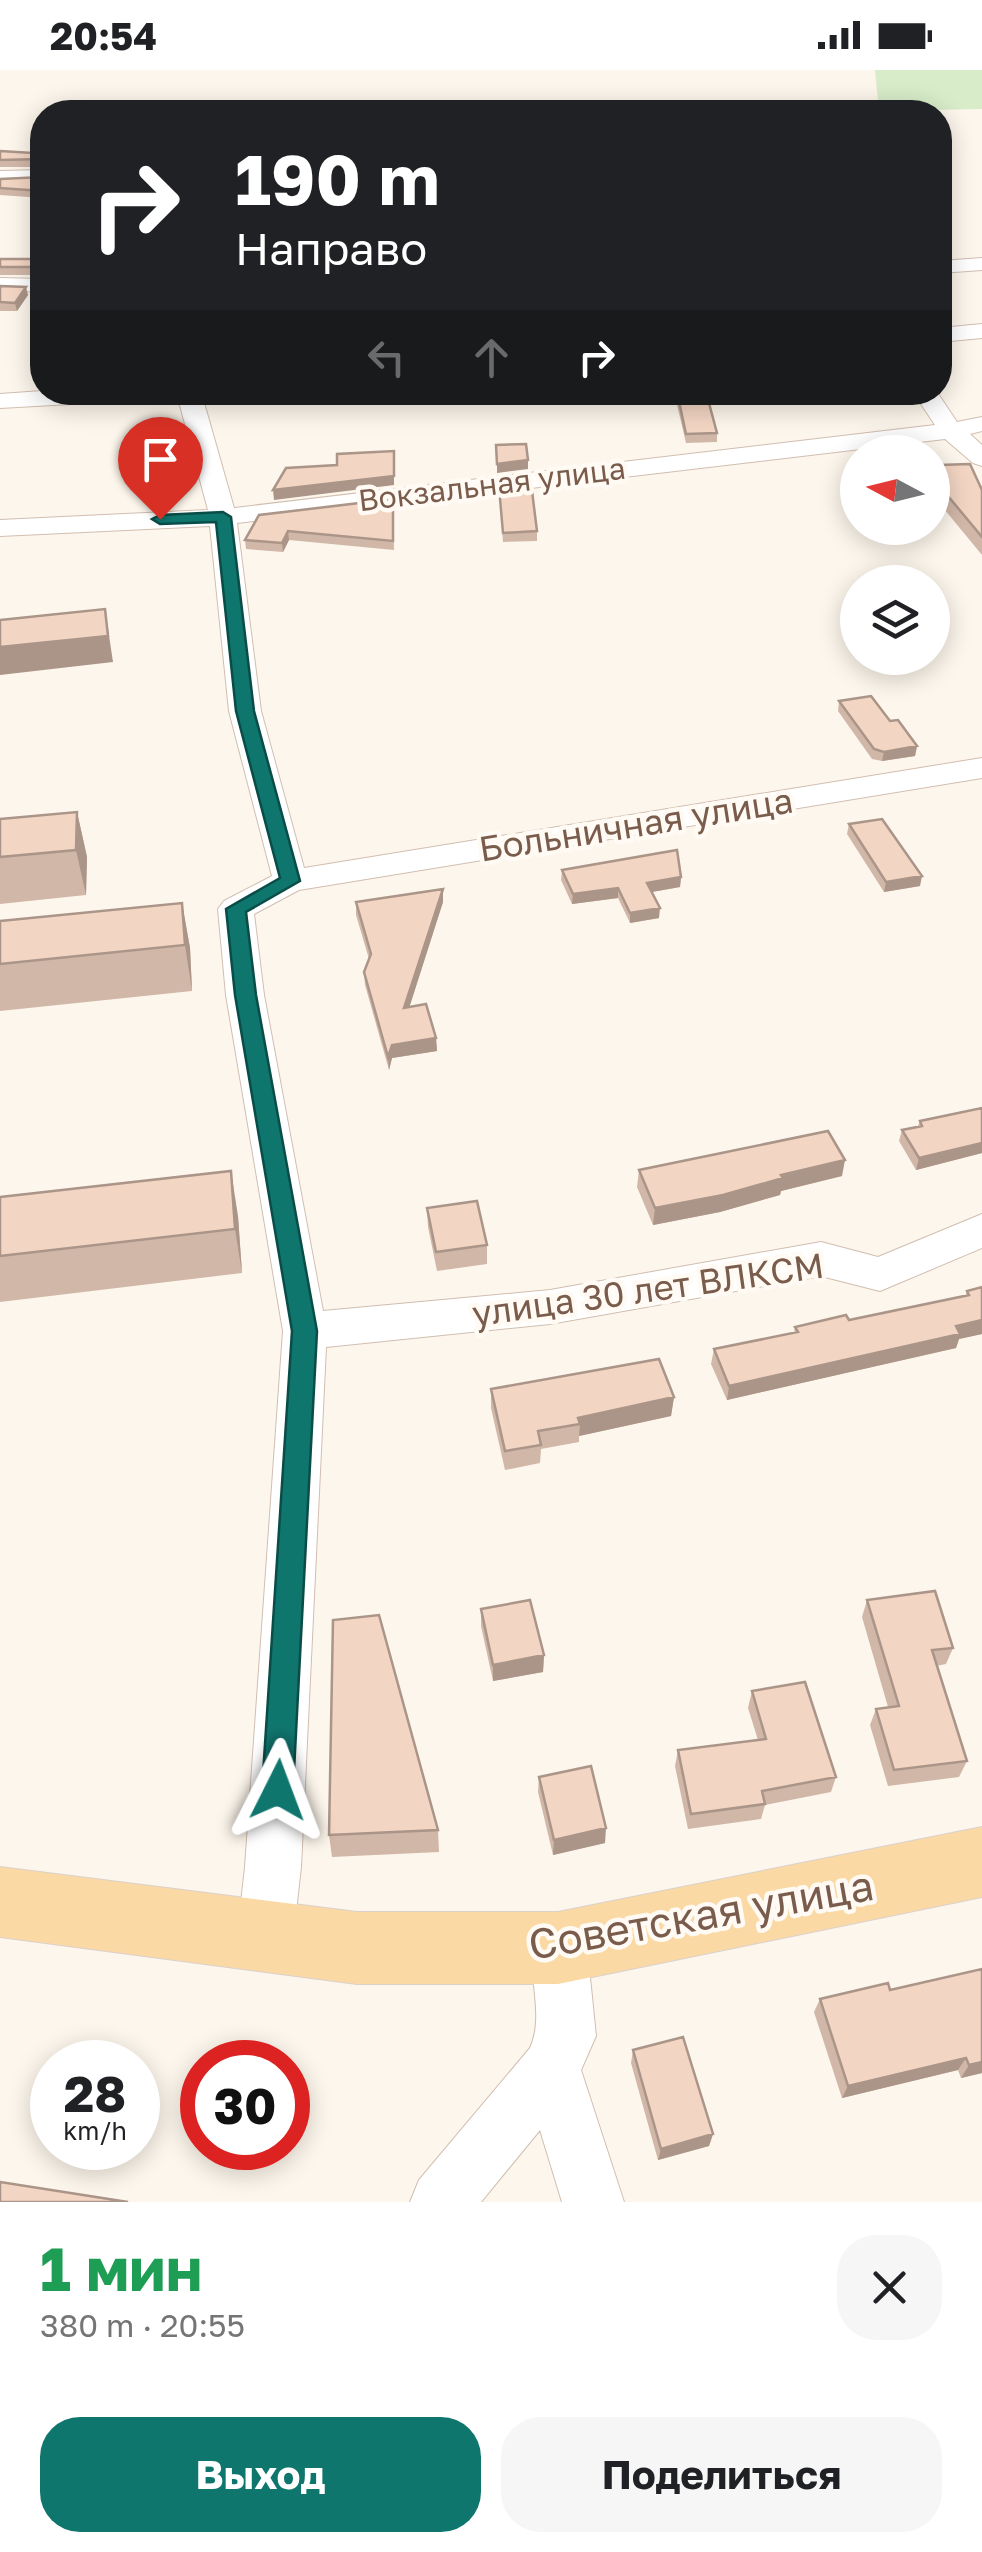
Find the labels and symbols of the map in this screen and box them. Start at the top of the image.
pin [118,417,203,520]
north arrow [840,435,950,545]
street label: Вокзальная улица [356,450,627,518]
street label: Больничная улица [476,778,796,870]
street label: улица 30 лет ВЛКСМ [469,1244,826,1334]
position arrow [226,1738,330,1842]
street label: Советская улица [524,1859,877,1969]
speed limit sign: 30 [180,2040,310,2170]

